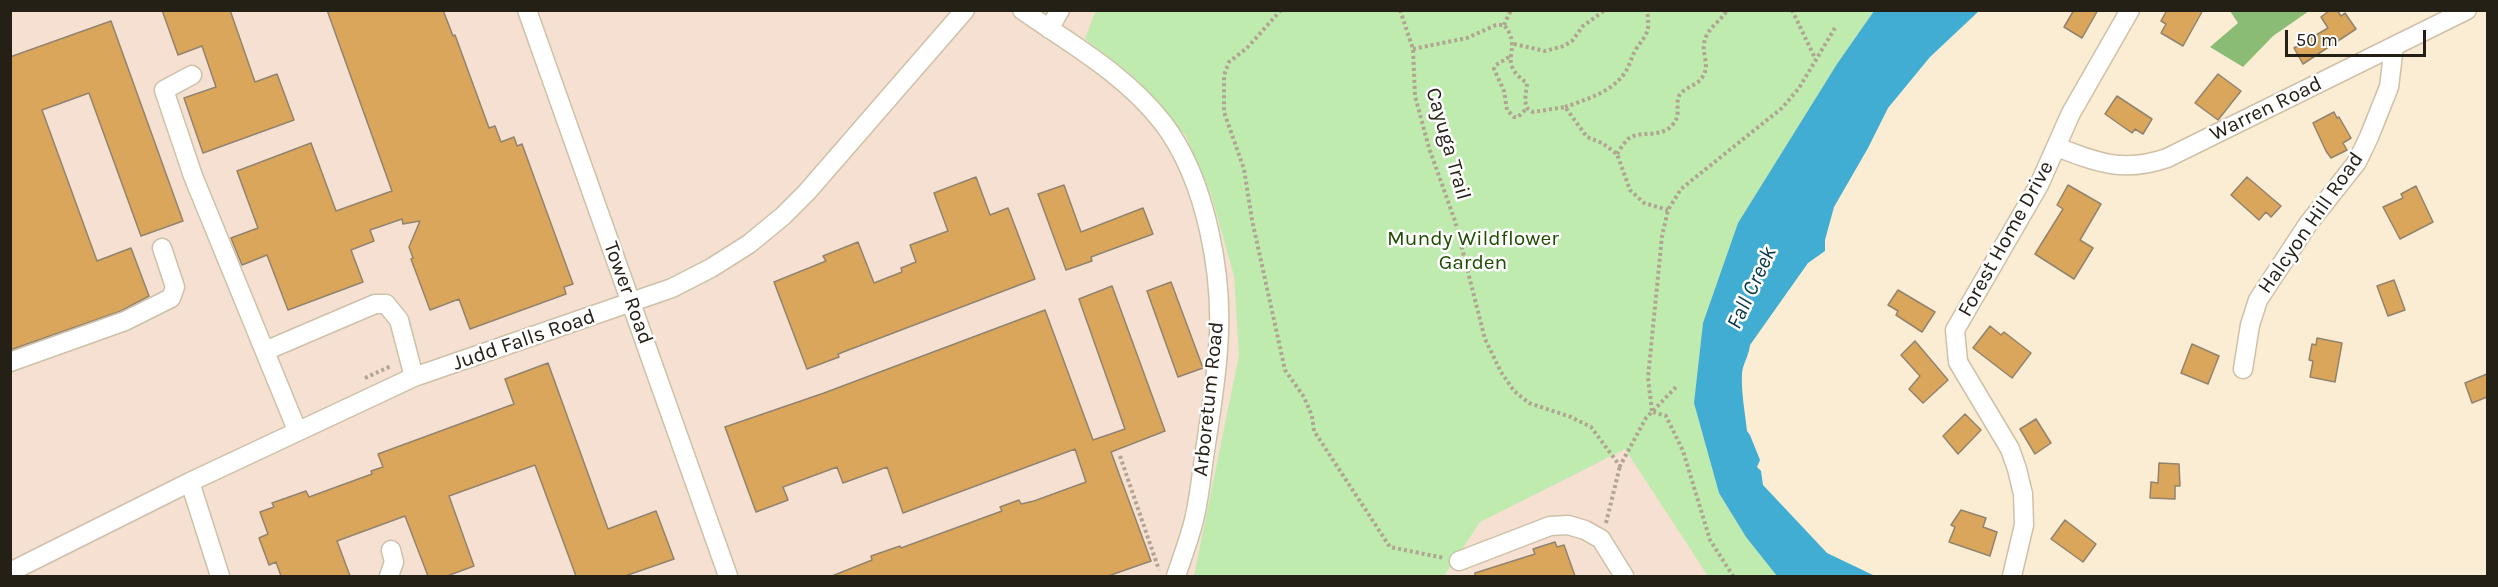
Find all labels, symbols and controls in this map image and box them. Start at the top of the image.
scale bar [2288,18,2429,56]
text: 50 m [2296,29,2338,51]
street label: Warren Road [2206,71,2326,147]
street label: Cayuga Trail [1420,85,1476,203]
street label: Halcyon Hill Road [2253,148,2369,298]
street label: Forest Home Drive [1953,157,2059,321]
park label: Mundy Wildflower Garden [1387,226,1559,276]
street label: Tower Road [598,238,658,348]
water label: Fall Creek [1721,243,1783,333]
street label: Judd Falls Road [449,304,599,376]
street label: Arboretum Road [1188,320,1230,478]

